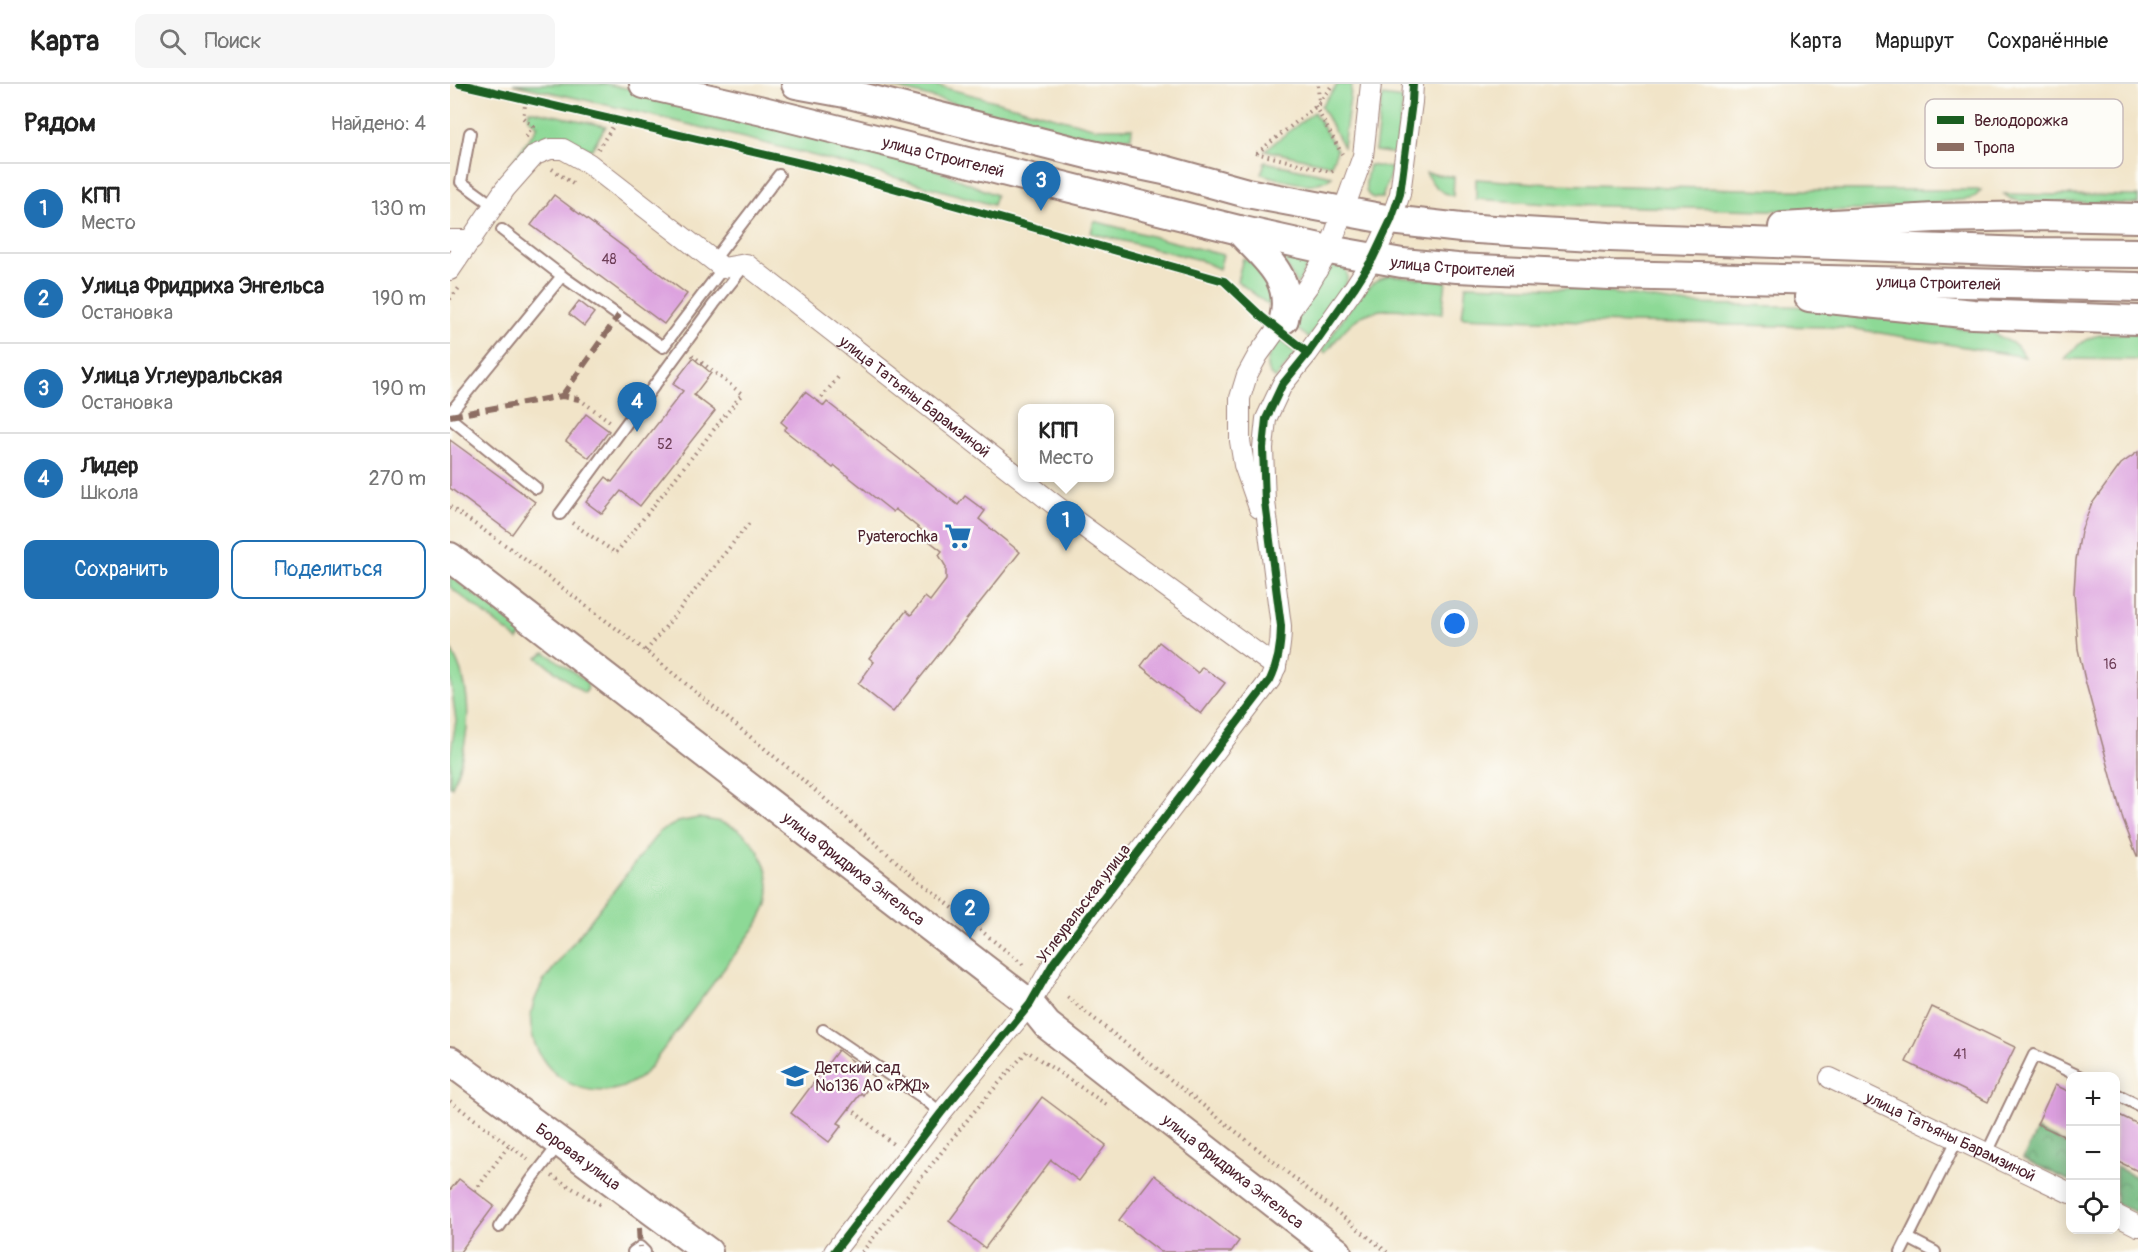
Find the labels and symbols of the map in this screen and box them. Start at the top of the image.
legend [1925,99,2123,168]
text: Велодорожка [1974,111,2068,131]
street label: улица Строителей [879,132,1006,182]
text: Тропа [1974,138,2015,158]
pin: 3 [1022,162,1060,211]
house number: 48 [601,251,617,268]
street label: улица Строителей [1388,252,1515,282]
street label: улица Строителей [1875,272,2001,295]
street label: улица Татьяны Барамзиной [834,331,994,462]
pin: 4 [618,382,657,432]
house number: 52 [657,436,673,453]
pin: 1 [1046,502,1086,551]
supermarket icon: Pyaterochka [943,521,973,551]
place label: Pyaterochka [857,527,938,547]
your location [1440,609,1469,638]
house number: 16 [2103,656,2117,673]
street label: улица Фридриха Энгельса [777,807,929,930]
street label: Углеуральская улица [1033,840,1135,967]
pin: 2 [950,890,990,939]
house number: 41 [1953,1046,1967,1063]
place label: Детский сад №136 АО «РЖД» [814,1058,930,1096]
school or university icon: Детский сад №136 АО «РЖД» [780,1061,810,1091]
street label: улица Татьяны Барамзиной [1861,1087,2039,1186]
street label: улица Фридриха Энгельса [1157,1109,1308,1233]
street label: Боровая улица [532,1119,624,1195]

